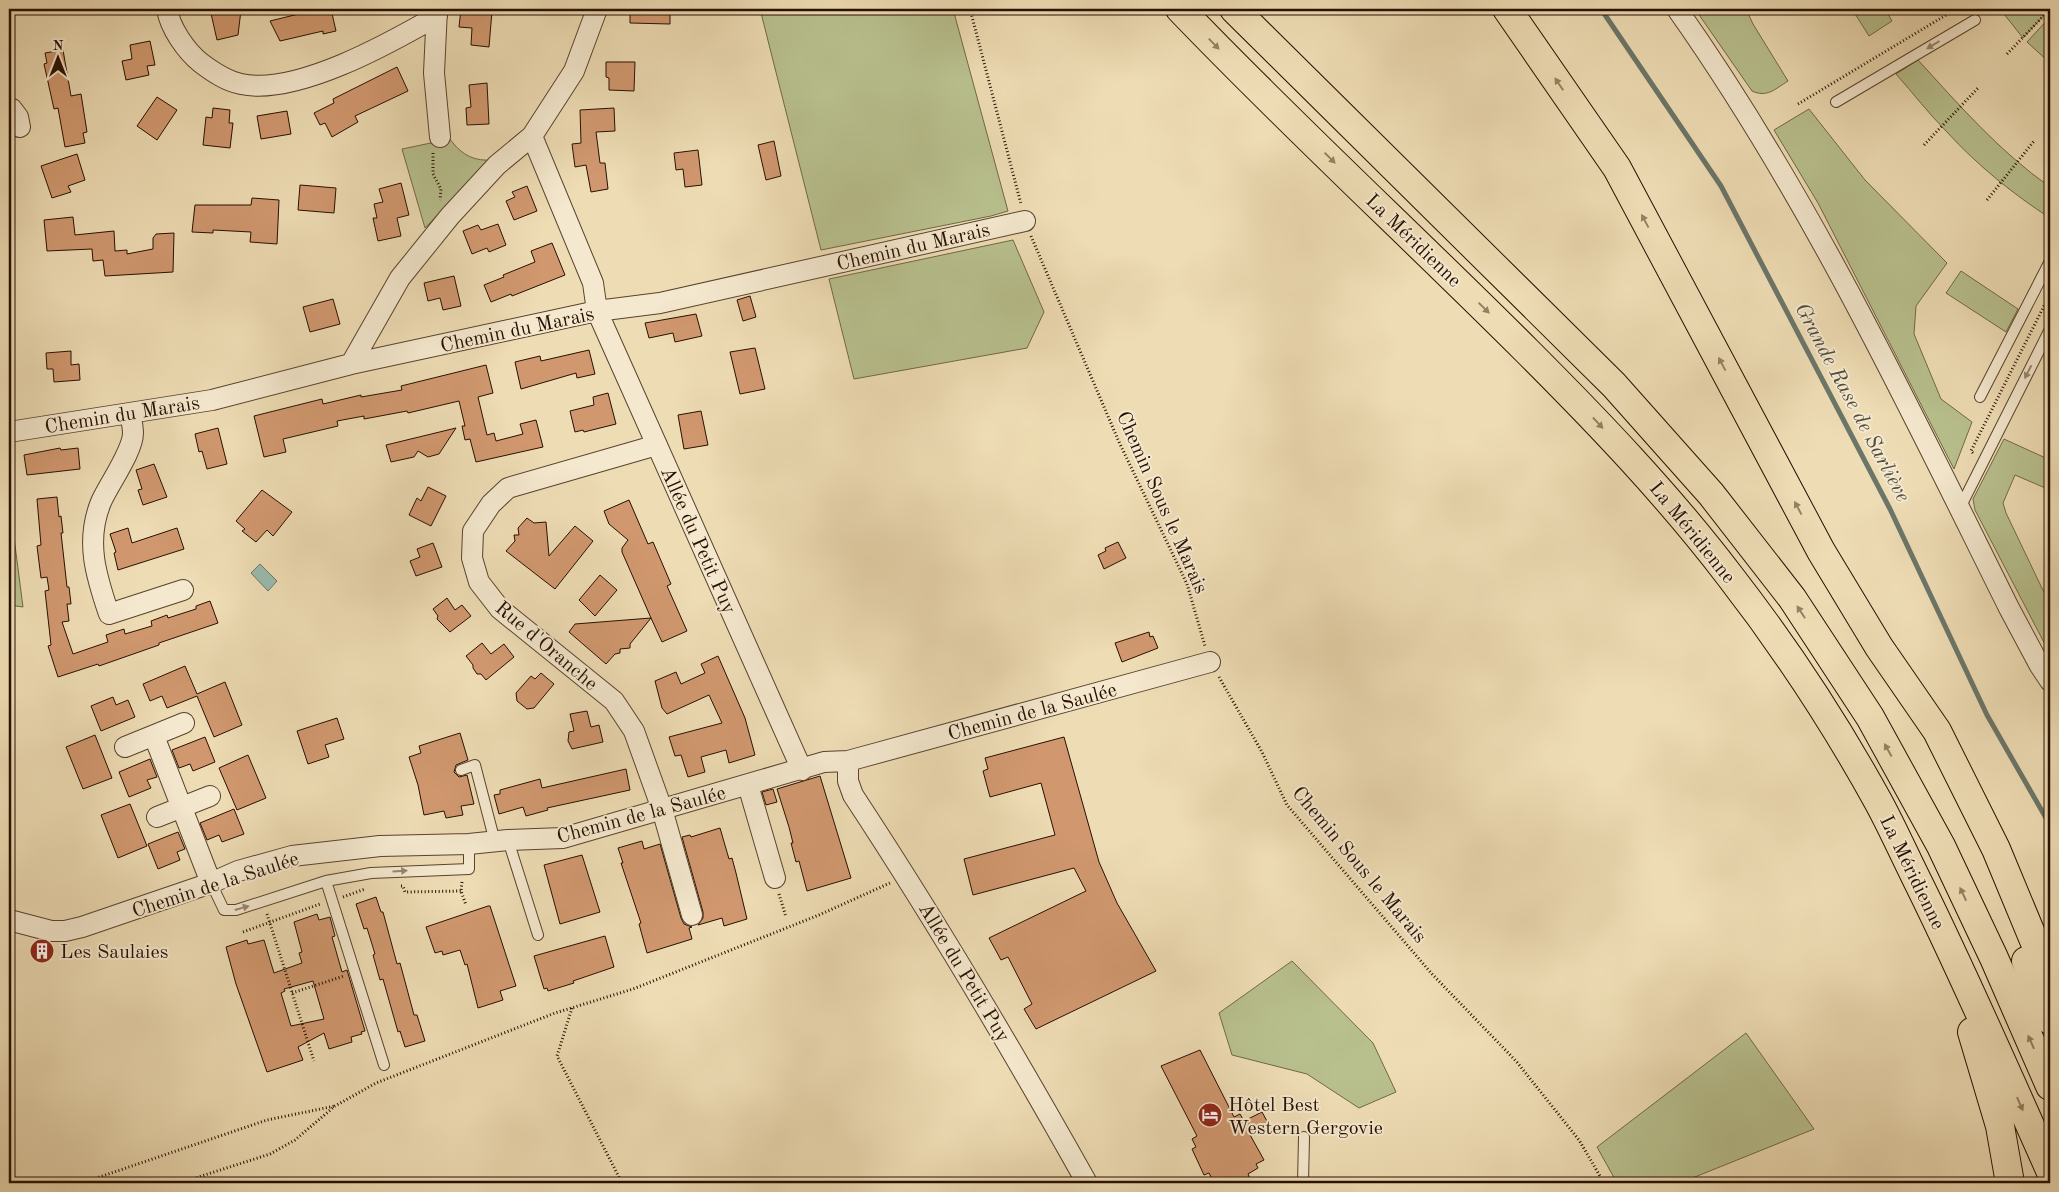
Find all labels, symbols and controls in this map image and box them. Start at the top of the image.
north arrow [32,32,82,82]
one-way arrow [1208,38,1220,50]
text: N [53,39,64,53]
one-way arrow [1926,41,1941,49]
one-way arrow [1554,77,1564,90]
one-way arrow [1323,152,1335,164]
street label: La Méridienne [1361,191,1464,292]
one-way arrow [1641,214,1649,228]
street label: Chemin du Marais [835,221,992,275]
water label: Grande Rase de Sarliève [1790,300,1913,506]
one-way arrow [1477,302,1489,314]
street label: Chemin du Marais [439,305,596,357]
one-way arrow [1718,357,1726,372]
one-way arrow [2024,365,2032,379]
street label: Chemin du Marais [43,394,201,438]
street label: Chemin Sous le Marais [1112,409,1210,597]
one-way arrow [1592,417,1604,429]
street label: Allée du Petit Puy [656,464,739,618]
street label: La Méridienne [1645,479,1738,588]
one-way arrow [1794,501,1803,514]
street label: Rue d'Oranche [491,598,601,695]
one-way arrow [1796,606,1806,619]
street label: Chemin de la Saulée [946,681,1119,745]
one-way arrow [1884,742,1892,757]
street label: Chemin Sous le Marais [1287,783,1430,947]
street label: Chemin de la Saulée [555,784,728,848]
street label: La Méridienne [1875,813,1947,933]
street label: Chemin de la Saulée [130,849,301,922]
one-way arrow [392,867,408,875]
one-way arrow [1959,887,1967,901]
street label: Allée du Petit Puy [914,900,1013,1046]
one-way arrow [235,903,250,911]
building icon: Les Saulaies [29,938,55,964]
place label: Les Saulaies [60,943,168,963]
one-way arrow [2026,1035,2034,1049]
place label: Hôtel Best Western Gergovie [1228,1096,1383,1139]
one-way arrow [2017,1097,2025,1111]
hotel icon: Hôtel Best Western Gergovie [1197,1102,1223,1128]

